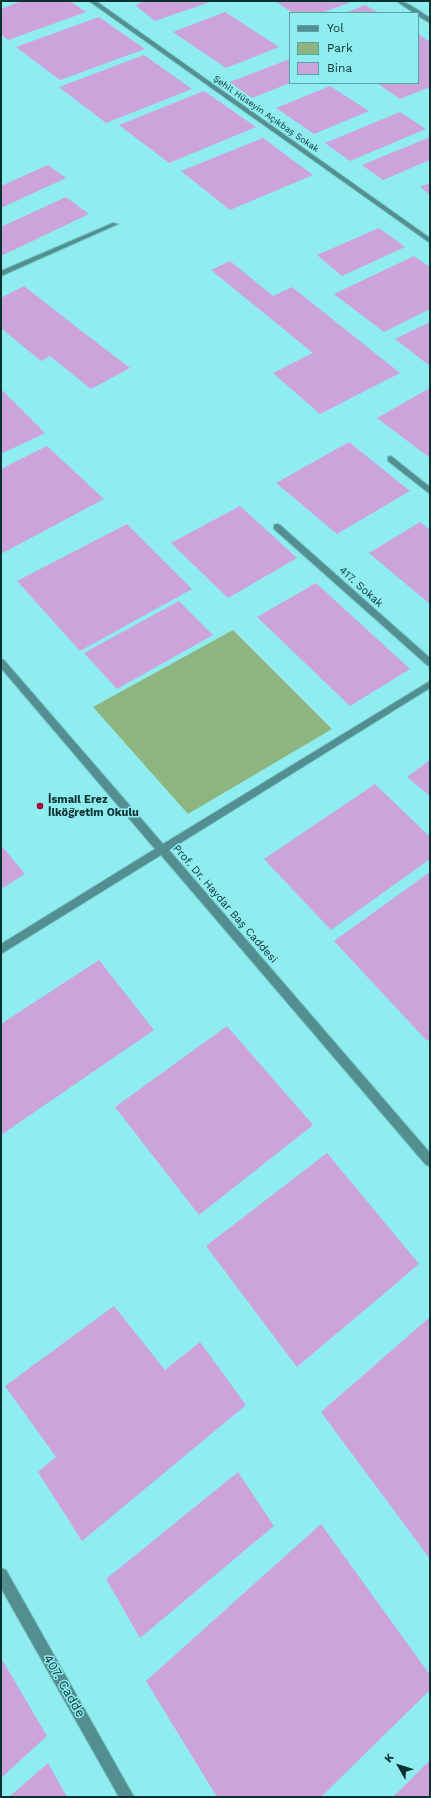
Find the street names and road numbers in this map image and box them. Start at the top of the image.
street label: Şehit Hüseyin Açıkbaş Sokak [211,73,321,155]
street label: 417. Sokak [336,564,386,610]
street label: Prof. Dr. Haydar Baş Caddesi [170,842,280,966]
street label: 407. Cadde [40,1652,88,1720]

